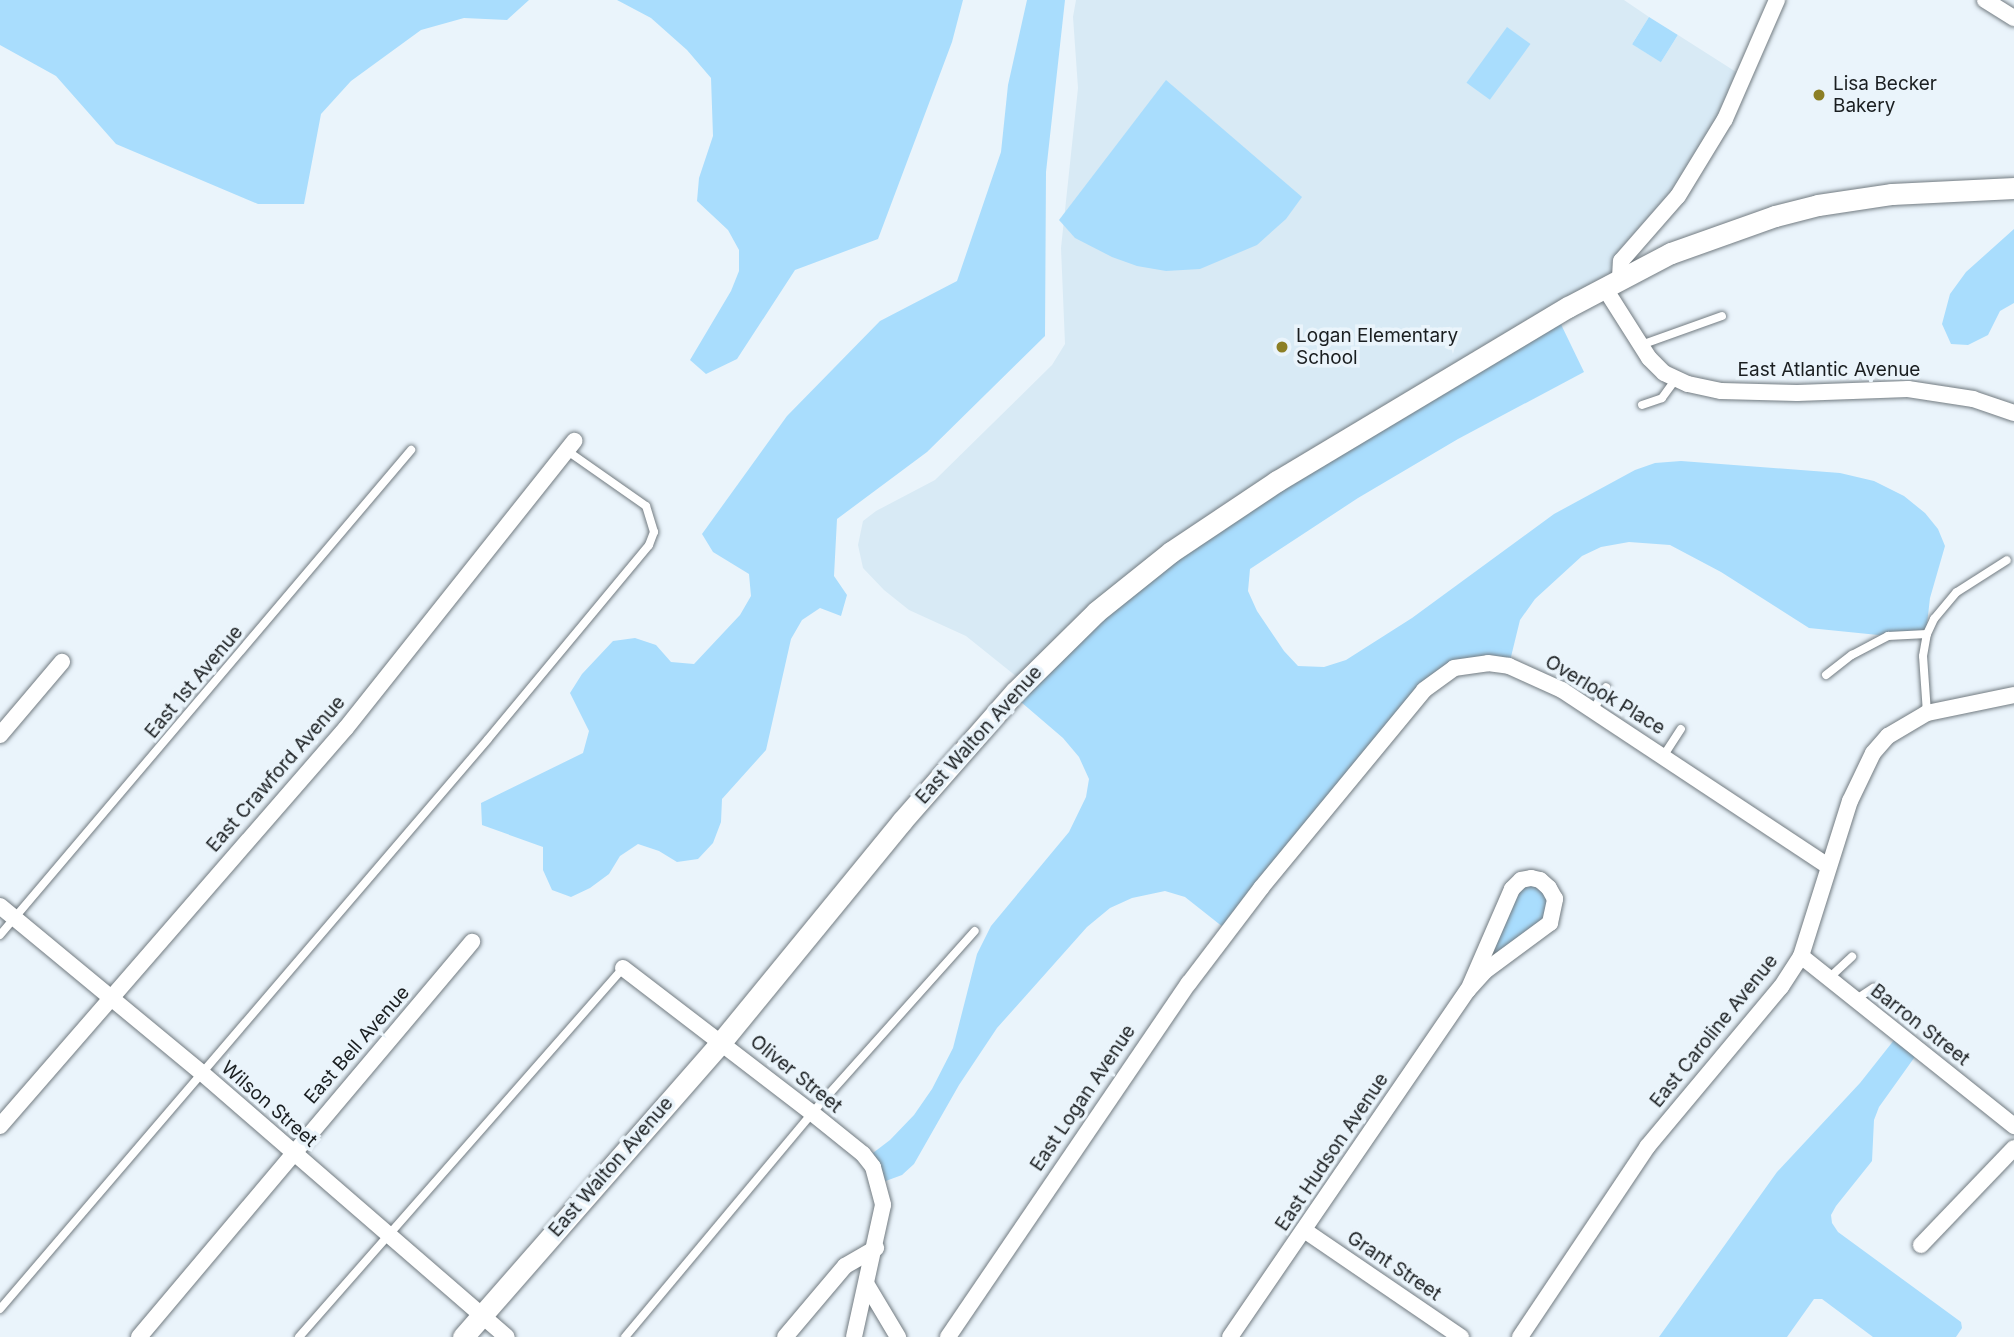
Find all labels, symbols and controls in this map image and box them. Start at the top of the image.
place label: Lisa Becker Bakery [1833,73,1937,117]
marker: Lisa Becker Bakery [1811,87,1827,103]
place label: Logan Elementary School [1296,325,1458,369]
marker: Logan Elementary School [1274,339,1290,355]
street label: East Atlantic Avenue [1738,359,1920,381]
street label: East 1st Avenue [140,621,248,743]
street label: Overlook Place [1541,650,1669,740]
street label: East Walton Avenue [911,661,1047,809]
street label: East Crawford Avenue [202,691,350,857]
street label: East Caroline Avenue [1645,950,1783,1112]
street label: Barron Street [1866,979,1974,1071]
street label: East Bell Avenue [300,981,414,1109]
street label: East Logan Avenue [1026,1021,1140,1175]
street label: Oliver Street [746,1030,846,1118]
street label: Wilson Street [216,1056,322,1152]
street label: East Hudson Avenue [1271,1069,1393,1235]
street label: East Walton Avenue [544,1092,678,1242]
street label: Grant Street [1343,1226,1445,1306]

